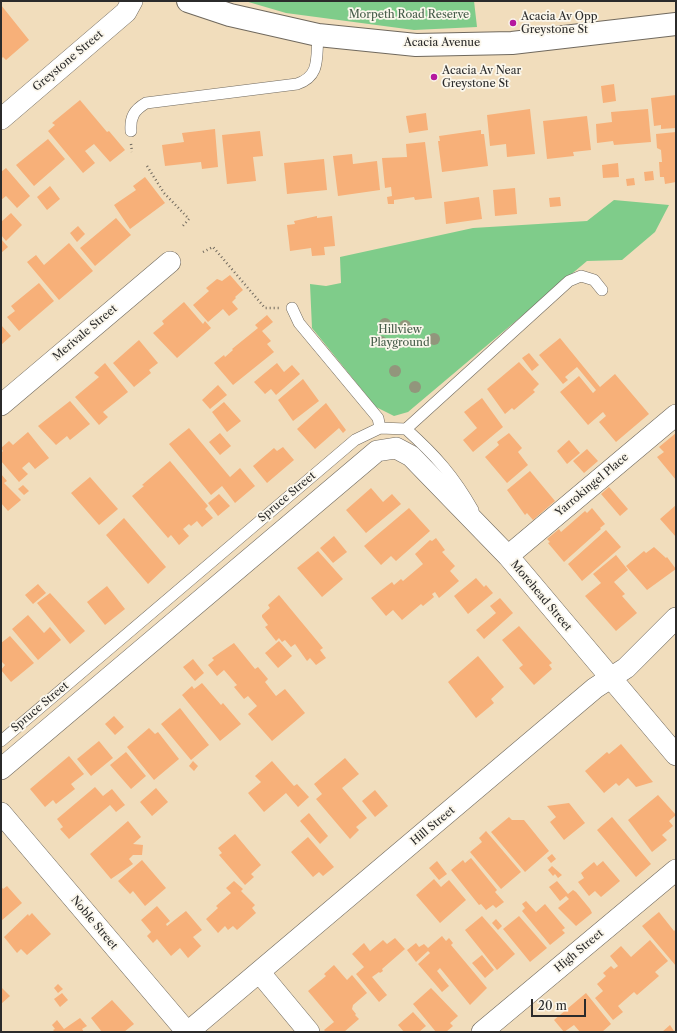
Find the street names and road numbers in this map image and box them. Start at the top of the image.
street label: Greystone Street [30,28,106,94]
street label: Acacia Avenue [404,36,480,50]
street label: Merivale Street [50,302,120,364]
street label: Yarrokingel Place [553,451,631,519]
street label: Spruce Street [256,469,318,525]
street label: Morehead Street [508,558,574,634]
street label: Spruce Street [9,679,71,735]
street label: Hill Street [408,804,458,848]
street label: Noble Street [68,894,120,952]
street label: High Street [552,927,606,975]

